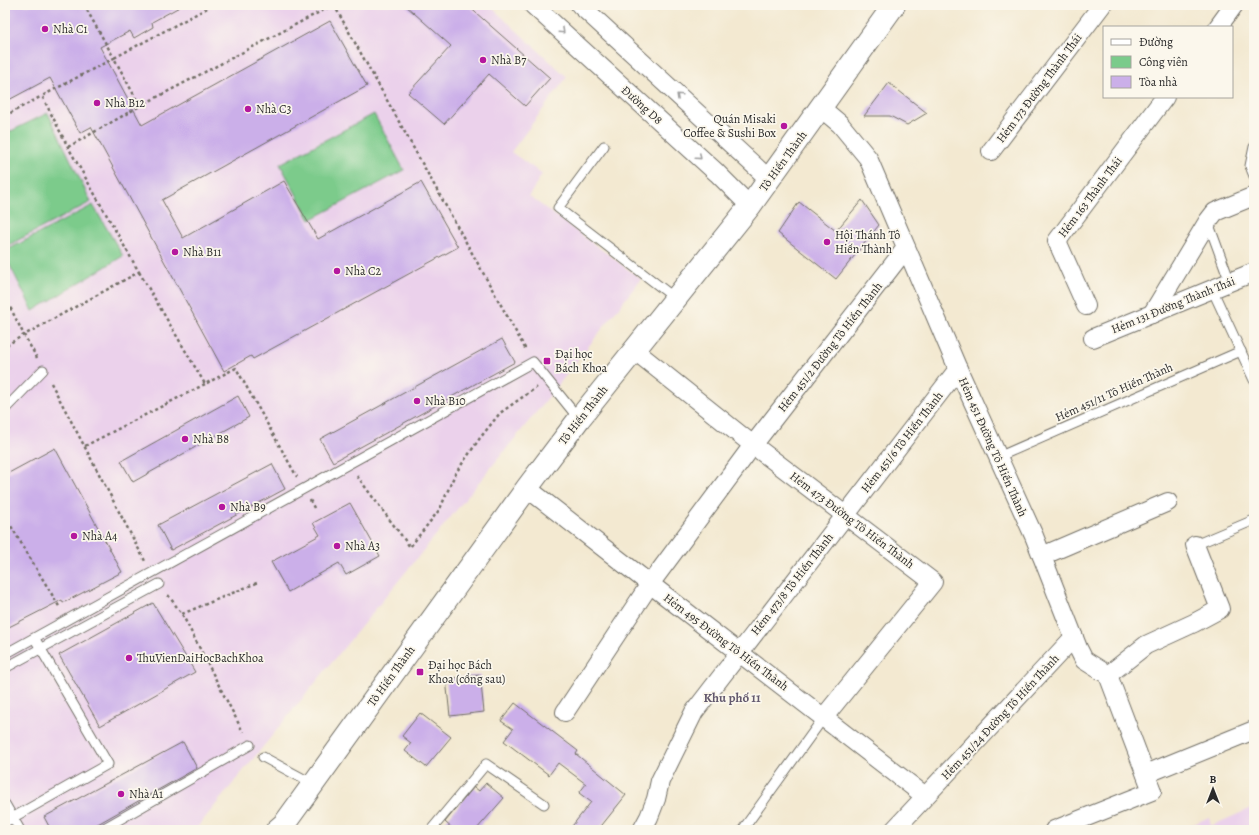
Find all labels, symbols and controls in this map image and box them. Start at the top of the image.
place label: Nhà C1 [53,21,88,37]
marker: Nhà C1 [40,24,50,34]
legend [1103,26,1233,98]
one-way arrow [557,27,565,34]
street label: Hẻm 173 Đường Thành Thái [993,30,1085,146]
text: Đường [1139,34,1173,50]
place label: Nhà B7 [491,52,527,68]
text: Công viên [1139,54,1188,70]
marker: Nhà B7 [478,55,488,65]
text: Tòa nhà [1139,74,1178,90]
street label: Đường D8 [618,82,666,128]
one-way arrow [676,94,684,101]
place label: Nhà B12 [105,95,145,111]
marker: Nhà B12 [92,98,102,108]
place label: Nhà C3 [256,101,292,117]
marker: Nhà C3 [243,104,253,114]
place label: Quán Misaki Coffee & Sushi Box [683,111,776,141]
marker: Quán Misaki Coffee & Sushi Box [779,121,789,131]
street label: Tô Hiến Thành [756,127,811,195]
one-way arrow [694,152,702,160]
street label: Hẻm 163 Thành Thái [1054,153,1126,241]
place label: Hội Thánh Tô Hiến Thành [835,227,900,257]
marker: Hội Thánh Tô Hiến Thành [822,237,832,247]
place label: Nhà B11 [183,244,221,260]
marker: Nhà B11 [170,247,180,257]
place label: Nhà C2 [345,263,382,279]
marker: Nhà C2 [332,266,342,276]
street label: Hẻm 131 Đường Thành Thái [1109,273,1237,337]
street label: Hẻm 451/2 Đường Tô Hiến Thành [774,278,886,415]
place label: Đại học Bách Khoa [555,346,608,376]
marker: Đại học Bách Khoa [542,356,552,366]
street label: Hẻm 451/11 Tô Hiến Thành [1053,359,1176,425]
street label: Hẻm 451 Đường Tô Hiến Thành [955,375,1031,520]
street label: Tô Hiến Thành [555,382,612,448]
street label: Hẻm 451/6 Tô Hiến Thành [857,388,947,496]
place label: Nhà B10 [425,393,466,409]
marker: Nhà B10 [412,396,422,406]
place label: Nhà B8 [193,431,229,447]
marker: Nhà B8 [180,434,190,444]
street label: Hẻm 473 Đường Tô Hiến Thành [786,468,918,572]
place label: Nhà B9 [230,499,266,515]
marker: Nhà B9 [217,502,227,512]
place label: Nhà A4 [82,528,118,544]
street label: Hẻm 473/8 Tô Hiến Thành [747,529,837,638]
marker: Nhà A4 [69,531,79,541]
place label: Nhà A3 [345,538,380,554]
marker: Nhà A3 [332,541,342,551]
street label: Hẻm 495 Đường Tô Hiến Thành [660,590,792,695]
street label: Tô Hiến Thành [364,642,419,710]
place label: ThuVienDaiHocBachKhoa [137,650,264,666]
street label: Hẻm 451/24 Đường Tô Hiến Thành [937,650,1063,783]
marker: ThuVienDaiHocBachKhoa [124,653,134,663]
place label: Đại học Bách Khoa (cổng sau) [428,657,505,687]
marker: Đại học Bách Khoa (cổng sau) [415,667,425,677]
district label: Khu phố 11 [703,689,761,706]
north arrow [1193,769,1233,809]
text: B [1210,772,1217,787]
place label: Nhà A1 [129,786,163,802]
marker: Nhà A1 [116,789,126,799]

